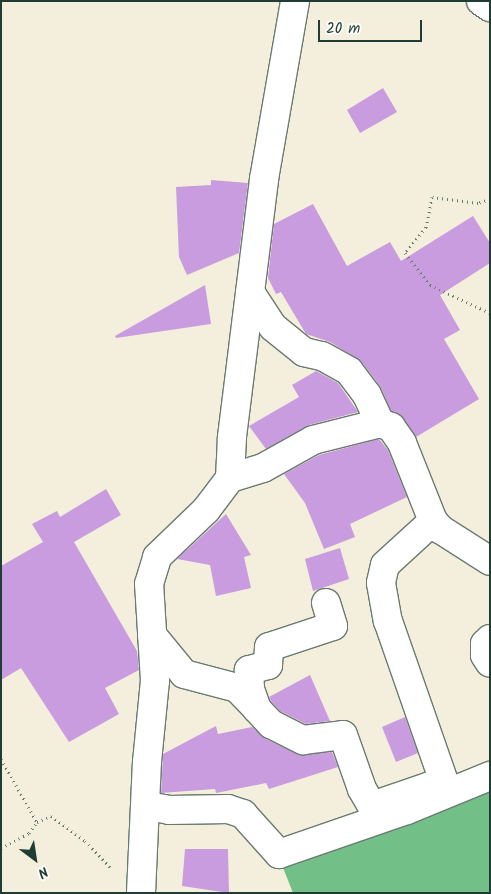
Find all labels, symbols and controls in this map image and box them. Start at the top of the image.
scale bar [321,10,425,42]
text: 20 m [326,17,360,41]
north arrow [10,834,60,884]
text: N [33,860,52,884]

